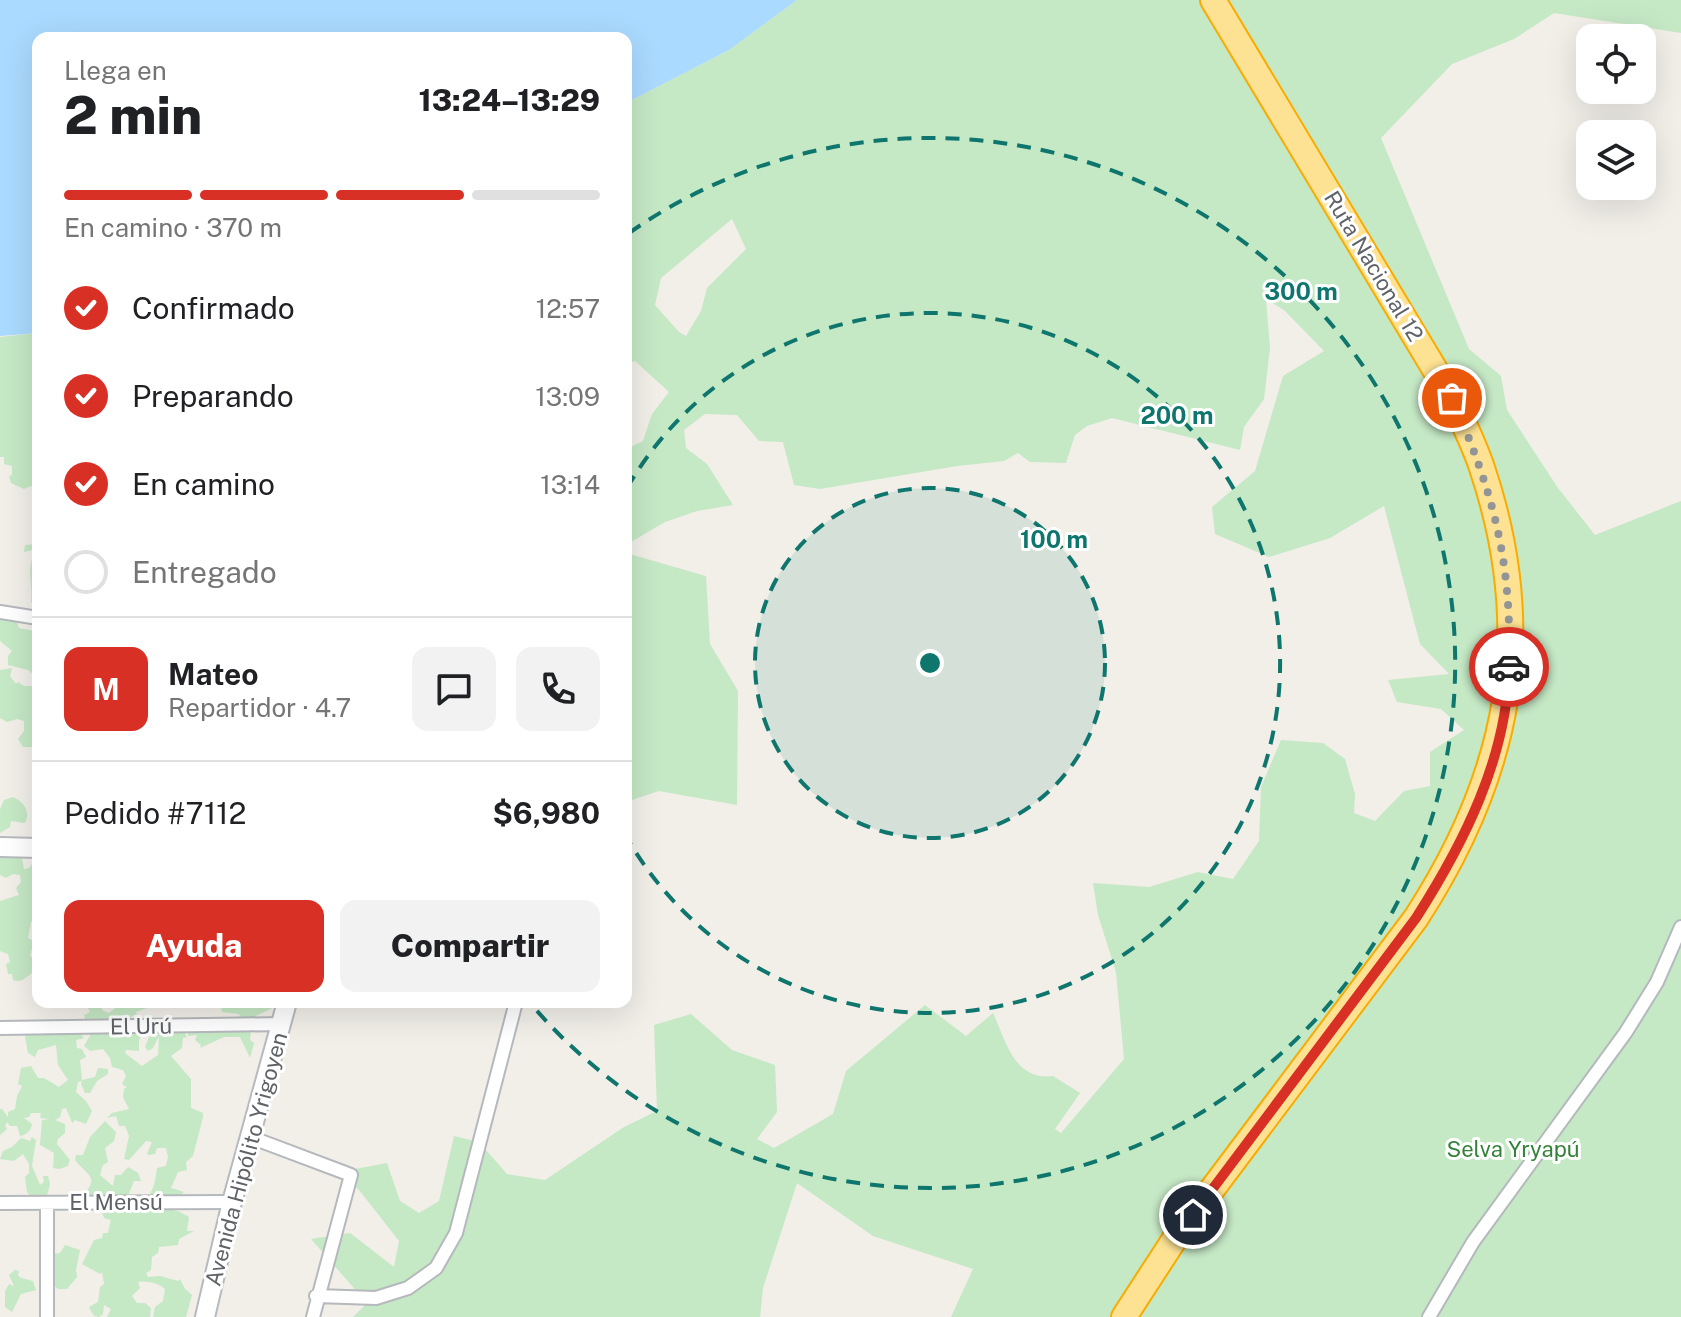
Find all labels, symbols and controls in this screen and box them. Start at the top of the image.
map controls [1576,24,1656,200]
button: locate [1576,24,1656,104]
text: Llega en [64,55,167,86]
text: 13:24–13:29 [419,82,600,118]
text: 2 min [64,85,202,146]
button: layers [1576,120,1656,200]
street label: Ruta Nacional 12 [1319,186,1429,346]
text: En camino · 370 m [64,212,282,243]
text: 300 m [1264,277,1338,305]
icon: check [64,286,108,330]
text: Confirmado [132,290,295,326]
text: 12:57 [536,293,600,324]
pin [1418,364,1486,432]
icon: check [64,374,108,418]
icon: bag [1430,376,1474,420]
text: Preparando [132,378,294,414]
text: 13:09 [535,381,600,412]
text: 200 m [1140,401,1214,429]
icon: check [64,462,108,506]
text: En camino [132,466,275,502]
text: 13:14 [540,469,600,500]
text: 100 m [1020,525,1088,553]
text: Entregado [132,554,277,590]
courier [1469,627,1549,707]
icon: car [1487,645,1531,689]
button: chat [412,647,496,731]
button: phone [516,647,600,731]
centre of rings [916,649,944,677]
text: Mateo [168,656,258,692]
text: M [92,671,120,707]
text: Repartidor · 4.7 [168,692,351,723]
text: Pedido #7112 [64,795,246,831]
text: $6,980 [492,795,600,831]
button: Ayuda [64,900,324,992]
button: Compartir [340,900,600,992]
street label: El Urú [110,1012,172,1040]
street label: Avenida Hipólito Yrigoyen [200,1029,292,1289]
park label: Selva Yryapú [1446,1136,1580,1162]
pin [1159,1181,1227,1249]
street label: El Mensú [69,1189,163,1215]
icon: home [1171,1193,1215,1237]

